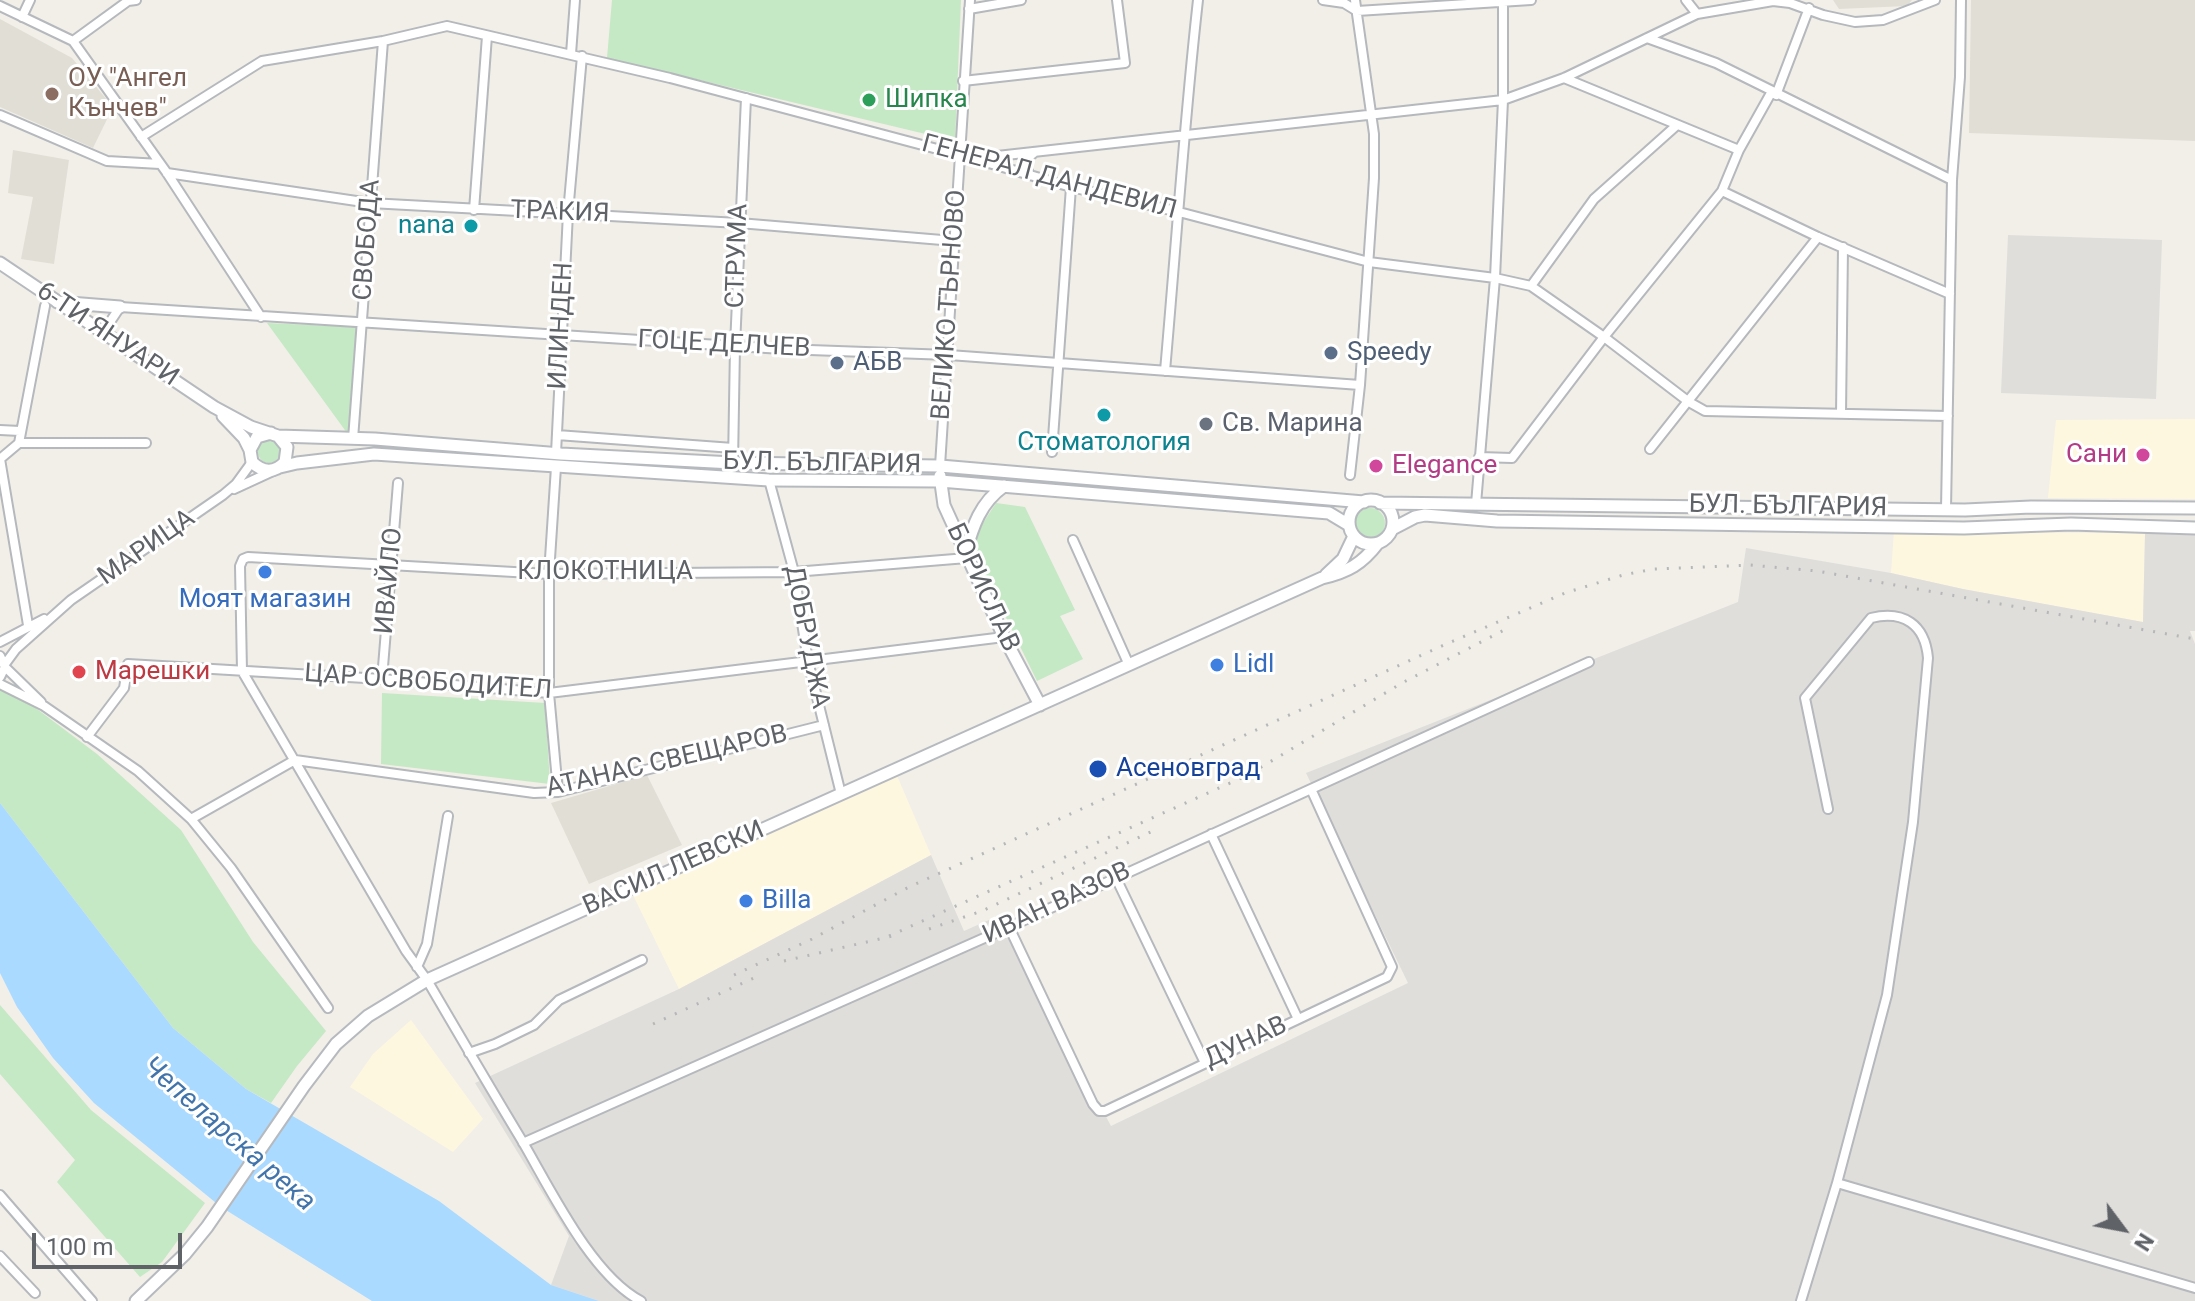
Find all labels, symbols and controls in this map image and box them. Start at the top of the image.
place label: ОУ "Ангел Кънчев" [68,63,187,124]
place label: Шипка [885,84,968,116]
marker: ОУ "Ангел Кънчев" [43,85,61,103]
marker: Шипка [860,91,878,109]
street label: ГЕНЕРАЛ ДАНДЕВИЛ [918,129,1180,227]
street label: СВОБОДА [348,178,388,302]
street label: ВЕЛИКО ТЪРНОВО [926,189,974,421]
street label: ТРАКИЯ [510,196,610,230]
street label: СТРУМА [721,203,755,309]
place label: nana [398,210,455,242]
marker: nana [462,217,480,235]
street label: ИЛИНДЕН [543,262,581,390]
street label: 6-ТИ ЯНУАРИ [30,276,184,394]
street label: ГОЦЕ ДЕЛЧЕВ [637,325,811,365]
place label: Speedy [1347,337,1432,369]
marker: Speedy [1322,344,1340,362]
place label: АБВ [853,347,903,379]
marker: АБВ [828,354,846,372]
marker: Стоматология [1095,406,1113,424]
place label: Св. Марина [1222,408,1363,440]
marker: Св. Марина [1197,415,1215,433]
place label: Стоматология [1017,427,1191,459]
place label: Сани [2066,439,2127,471]
marker: Сани [2134,446,2152,464]
street label: БУЛ. БЪЛГАРИЯ [723,447,921,481]
place label: Elegance [1392,450,1497,482]
marker: Elegance [1367,457,1385,475]
street label: БУЛ. БЪЛГАРИЯ [1689,490,1887,524]
street label: МАРИЦА [93,503,201,593]
street label: БОРИСЛАВ [939,519,1025,657]
street label: ИВАЙЛО [370,527,410,635]
street label: КЛОКОТНИЦА [517,556,693,588]
marker: Моят магазин [256,563,274,581]
street label: ДОБРУДЖА [777,563,835,711]
place label: Моят магазин [179,584,351,616]
place label: Lidl [1233,649,1274,681]
place label: Марешки [95,656,210,688]
marker: Lidl [1208,656,1226,674]
street label: ЦАР ОСВОБОДИТЕЛ [303,659,553,707]
marker: Марешки [70,663,88,681]
street label: АТАНАС СВЕЩАРОВ [543,719,791,805]
place label: Асеновград [1116,753,1260,785]
marker: Асеновград [1087,758,1109,780]
street label: ВАСИЛ ЛЕВСКИ [579,815,769,923]
street label: ИВАН ВАЗОВ [978,856,1136,952]
place label: Billa [762,885,811,917]
marker: Billa [737,892,755,910]
street label: ДУНАВ [1200,1010,1292,1076]
water label: Чепеларска река [135,1051,321,1219]
north arrow [2083,1189,2163,1269]
scale bar [36,1217,186,1267]
text: N [2129,1229,2158,1255]
text: 100 m [46,1233,113,1261]

